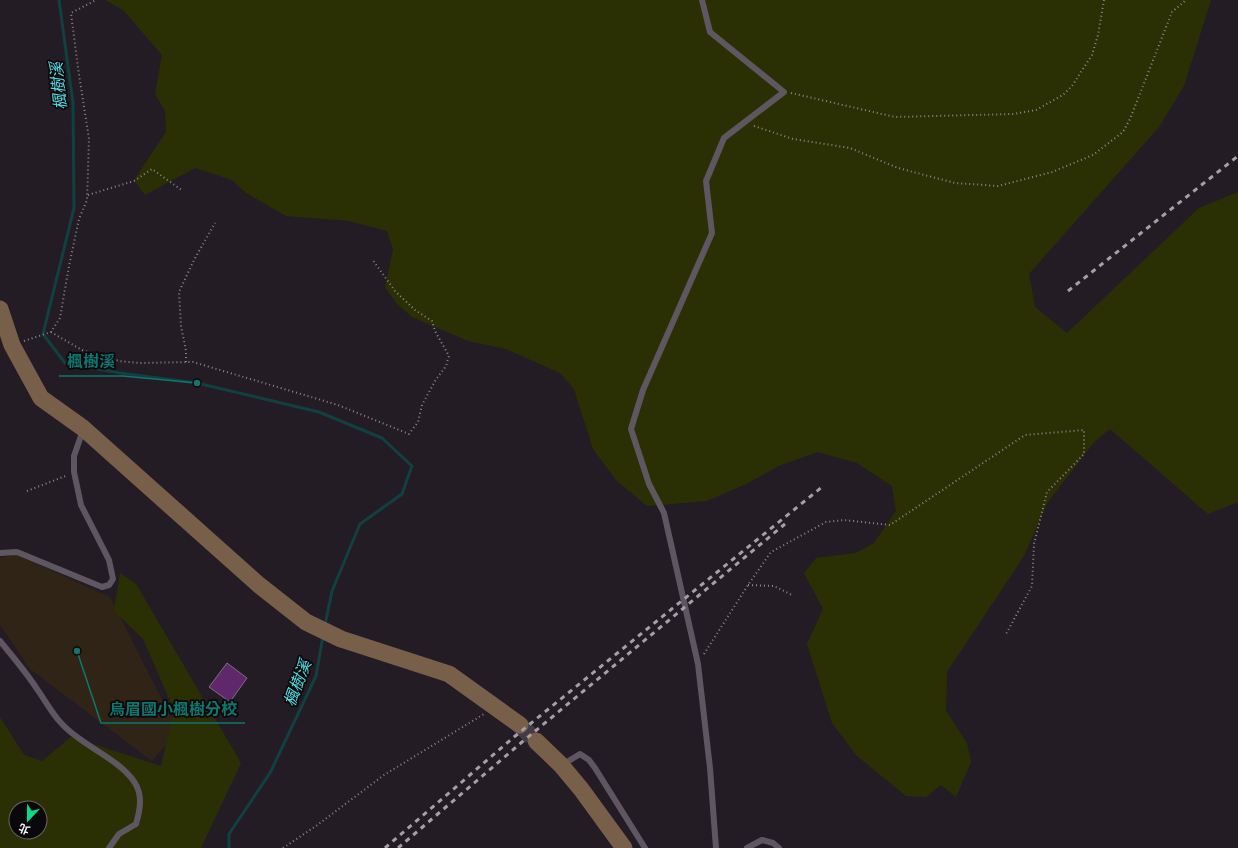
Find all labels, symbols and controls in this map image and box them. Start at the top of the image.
water label: 楓樹溪 [47,59,71,111]
callout: 楓樹溪 [59,348,123,376]
text: 楓樹溪 [67,352,115,372]
water label: 楓樹溪 [281,656,317,709]
callout: 烏眉國小楓樹分校 [101,695,245,723]
text: 烏眉國小楓樹分校 [109,700,238,720]
north arrow [8,800,48,840]
text: 北 [17,821,32,837]

